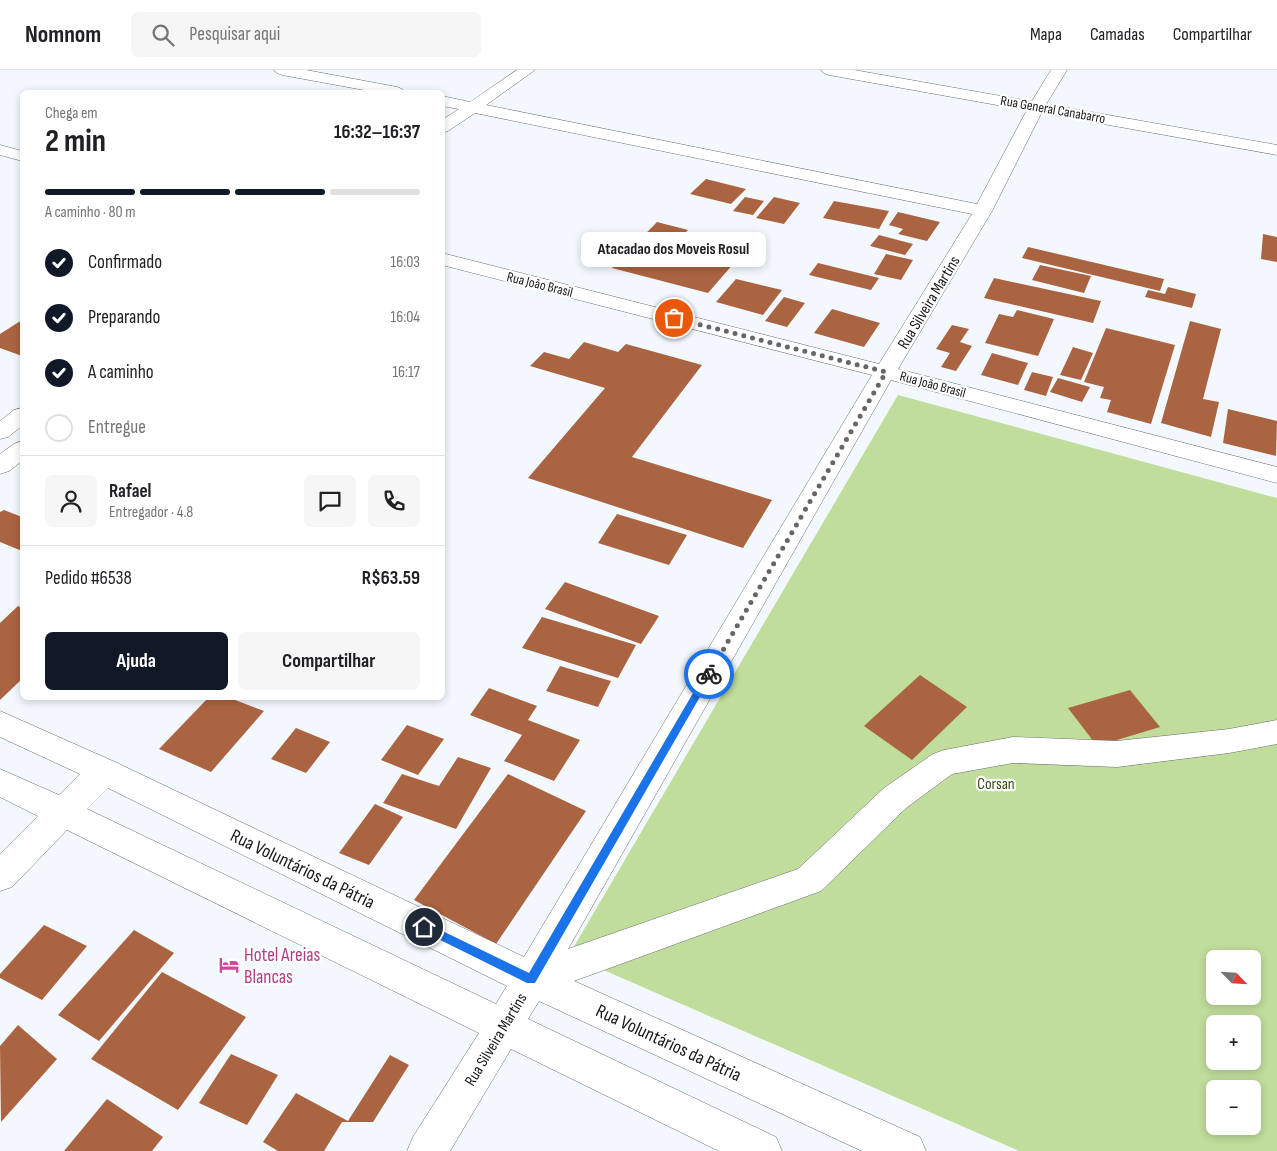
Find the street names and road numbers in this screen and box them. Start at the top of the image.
street label: Rua General Canabarro [999,92,1107,127]
street label: Rua Silveira Martins [894,253,965,353]
street label: Rua João Brasil [505,268,575,301]
street label: Rua João Brasil [898,368,968,401]
street label: Rua Voluntários da Pátria [226,824,378,914]
street label: Rua Silveira Martins [461,990,532,1090]
street label: Rua Voluntários da Pátria [592,1000,745,1087]

